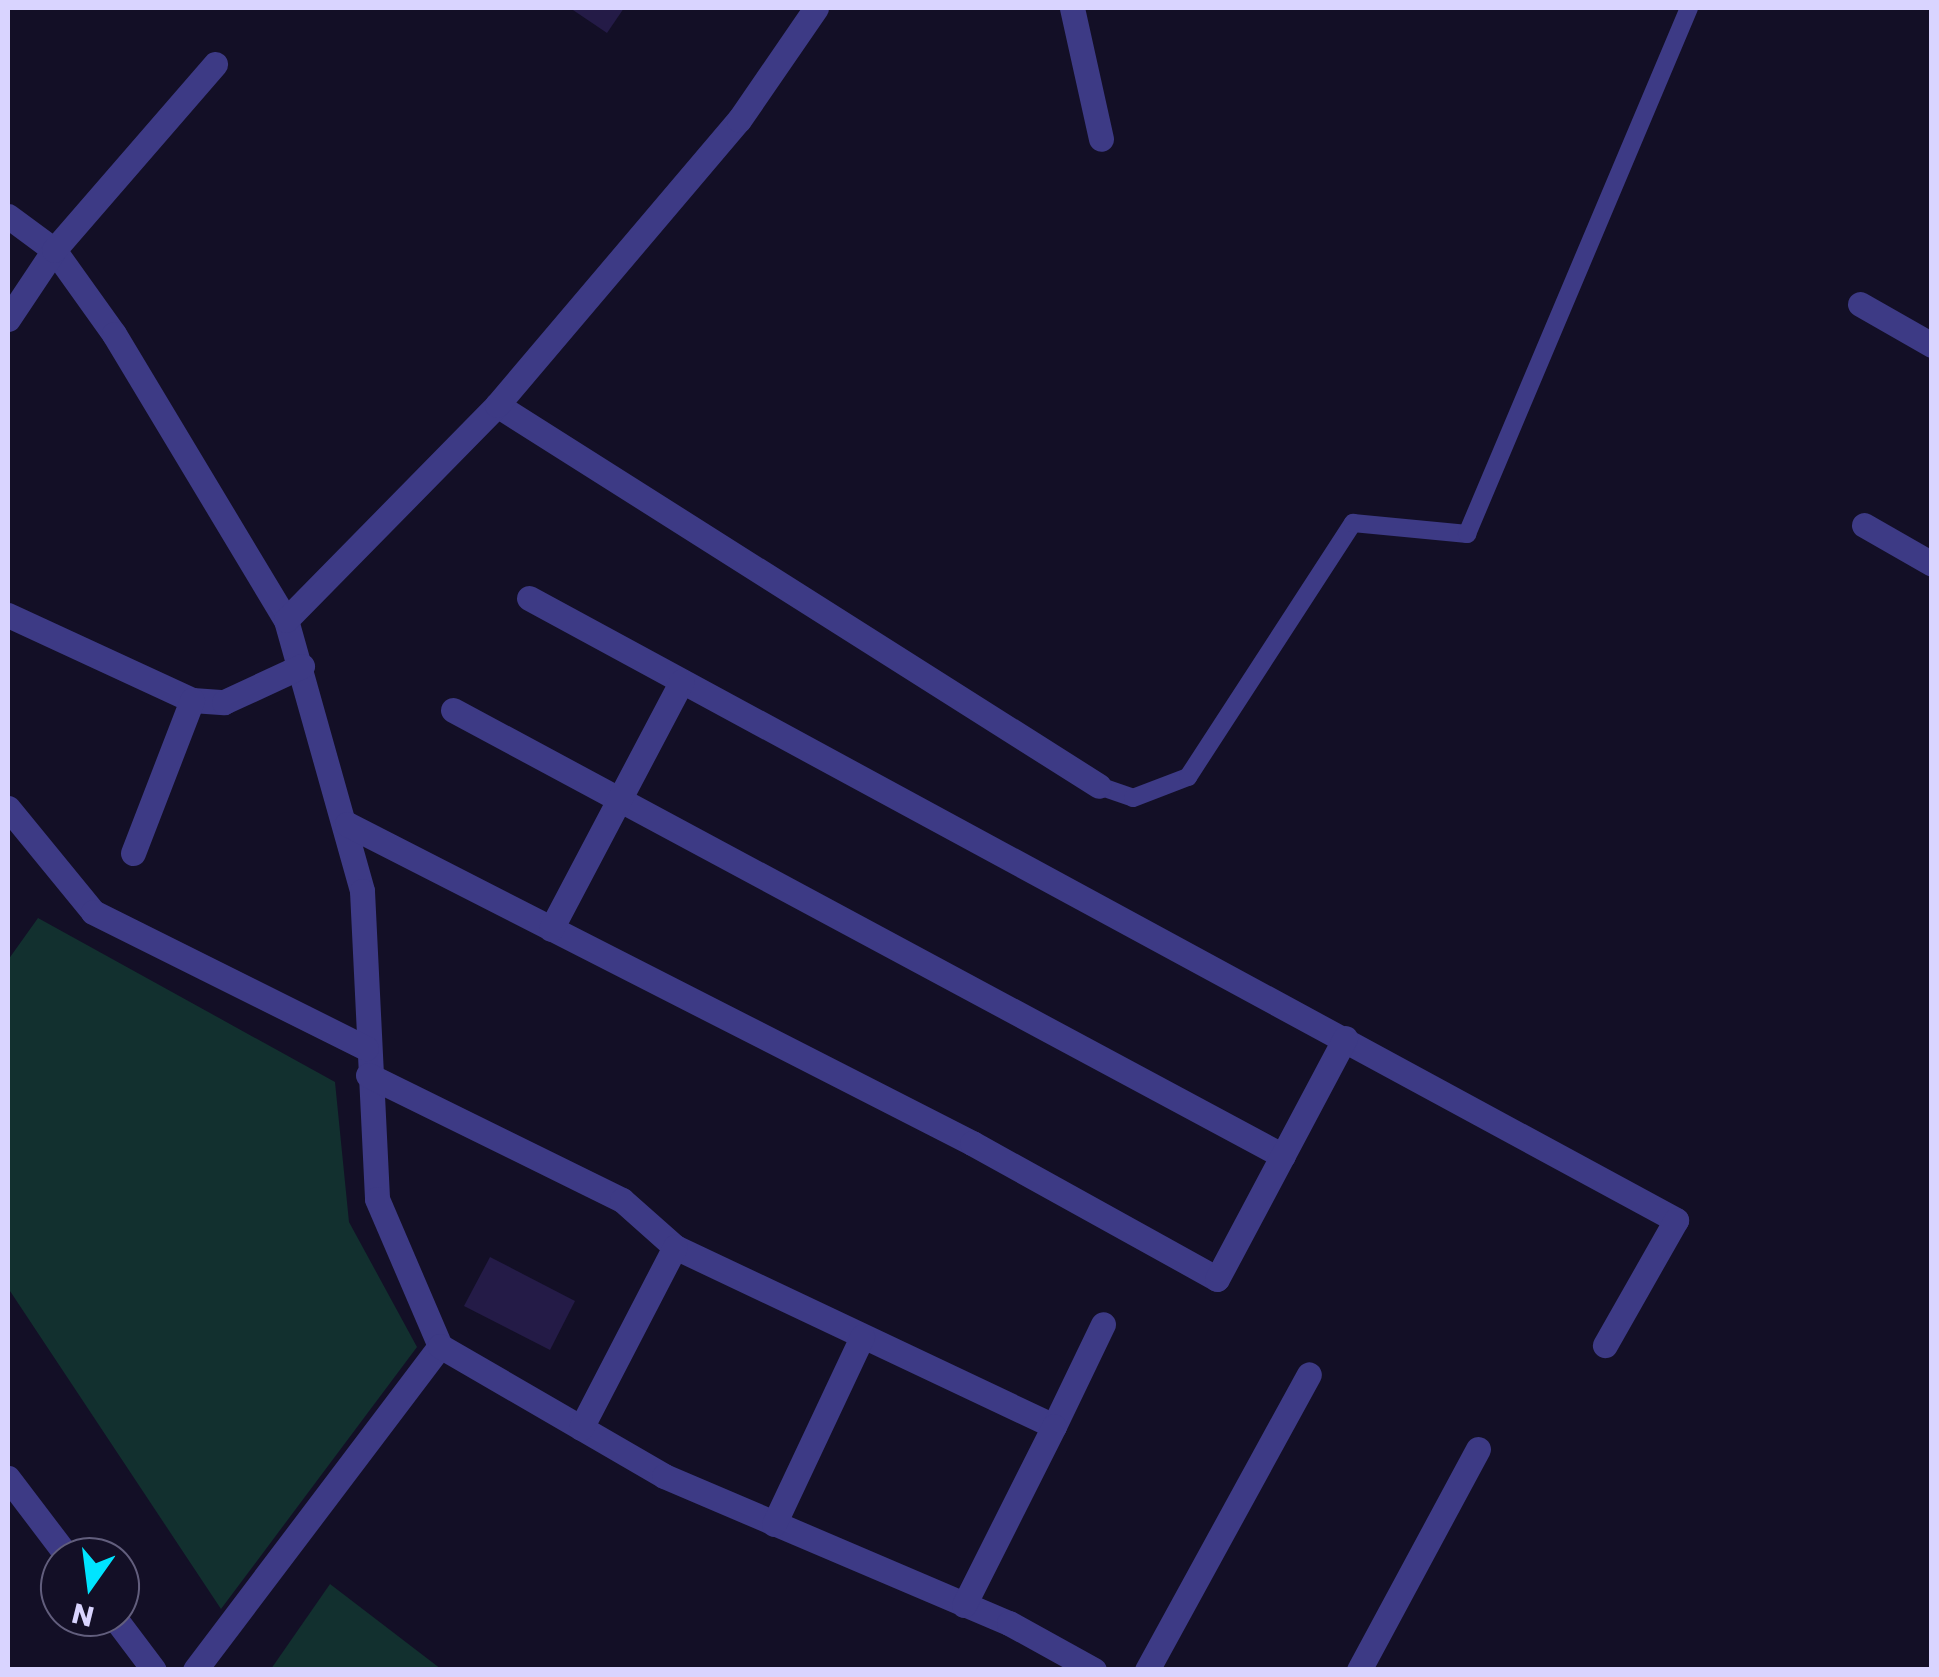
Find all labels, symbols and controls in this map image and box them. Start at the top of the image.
north arrow [40,1537,140,1637]
text: N [68,1593,98,1636]

